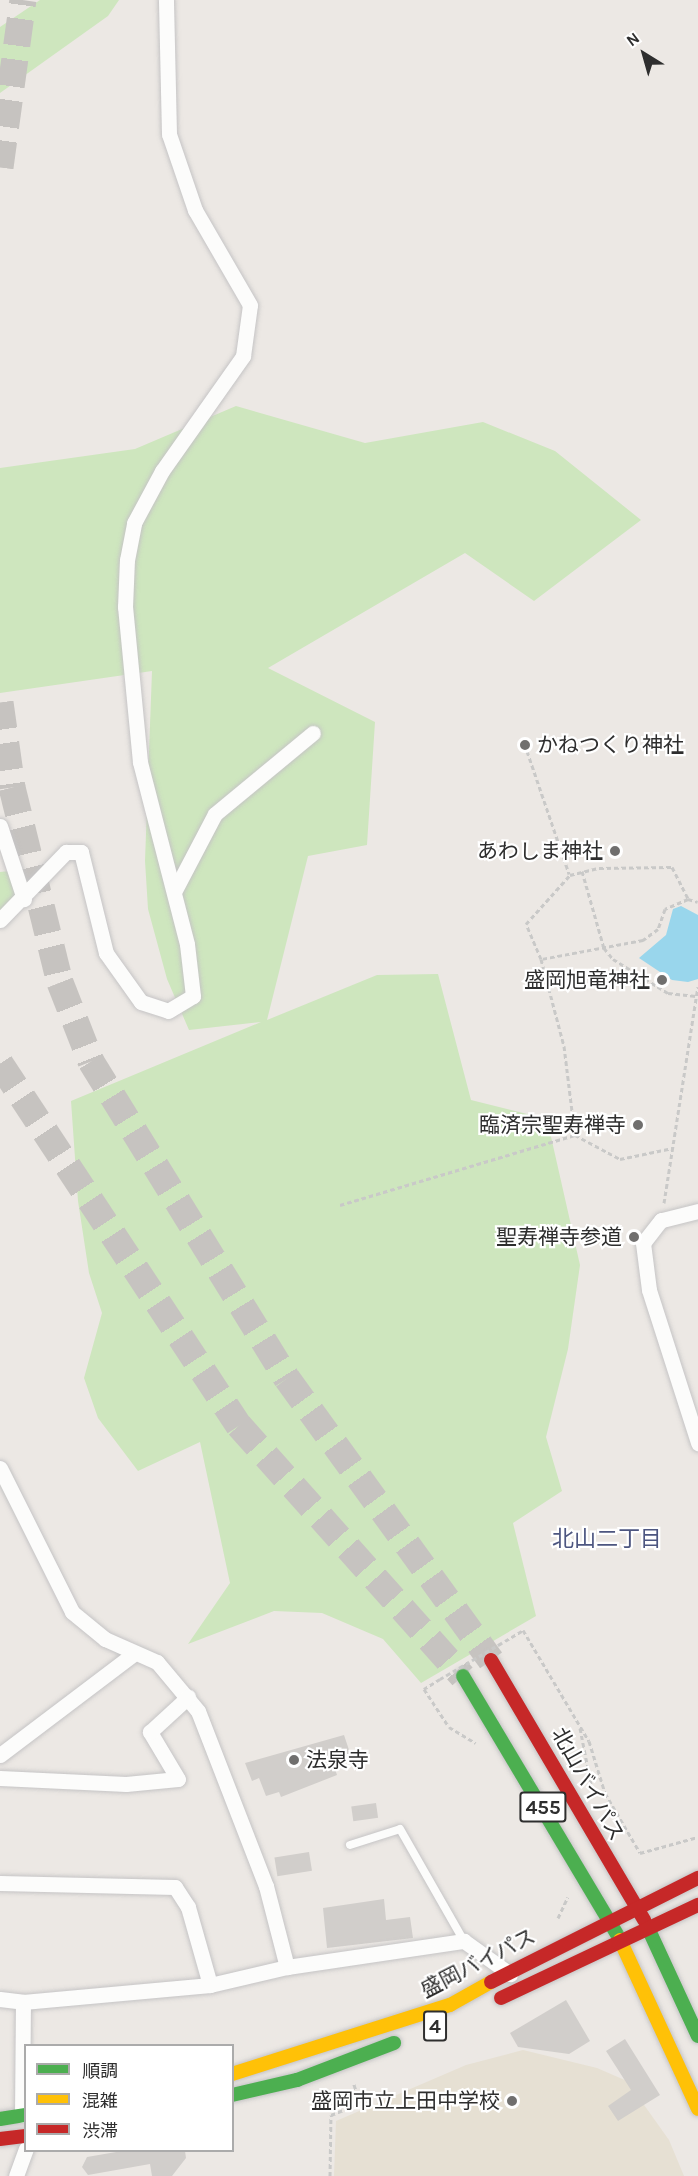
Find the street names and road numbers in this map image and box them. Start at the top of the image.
street label: 北山バイパス [546,1723,630,1845]
road number: 455 [519,1790,567,1824]
street label: 盛岡バイパス [416,1923,540,2003]
road number: 4 [423,2009,447,2043]

